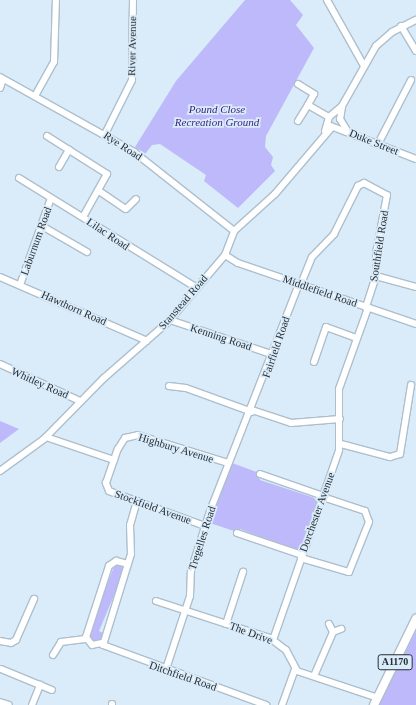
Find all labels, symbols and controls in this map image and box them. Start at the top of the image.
street label: River Avenue [125,16,139,76]
park label: Pound Close Recreation Ground [175,103,259,129]
street label: Duke Street [347,126,401,158]
street label: Rye Road [101,129,145,163]
street label: Laburnum Road [18,205,54,277]
street label: Southfield Road [367,210,391,282]
street label: Lilac Road [84,215,132,253]
street label: Stanstead Road [156,272,210,332]
street label: Middlefield Road [281,272,359,310]
street label: Hawthorn Road [39,288,109,328]
street label: Fairfield Road [259,315,293,379]
street label: Kenning Road [189,321,253,353]
street label: Whitley Road [9,364,71,402]
street label: Highbury Avenue [137,430,215,466]
street label: Dorchester Avenue [296,470,338,554]
street label: Stockfield Avenue [113,487,193,527]
street label: Tregelles Road [185,504,219,572]
street label: The Drive [228,619,274,647]
road number: A1170 [377,654,413,670]
street label: Ditchfield Road [147,658,219,694]

